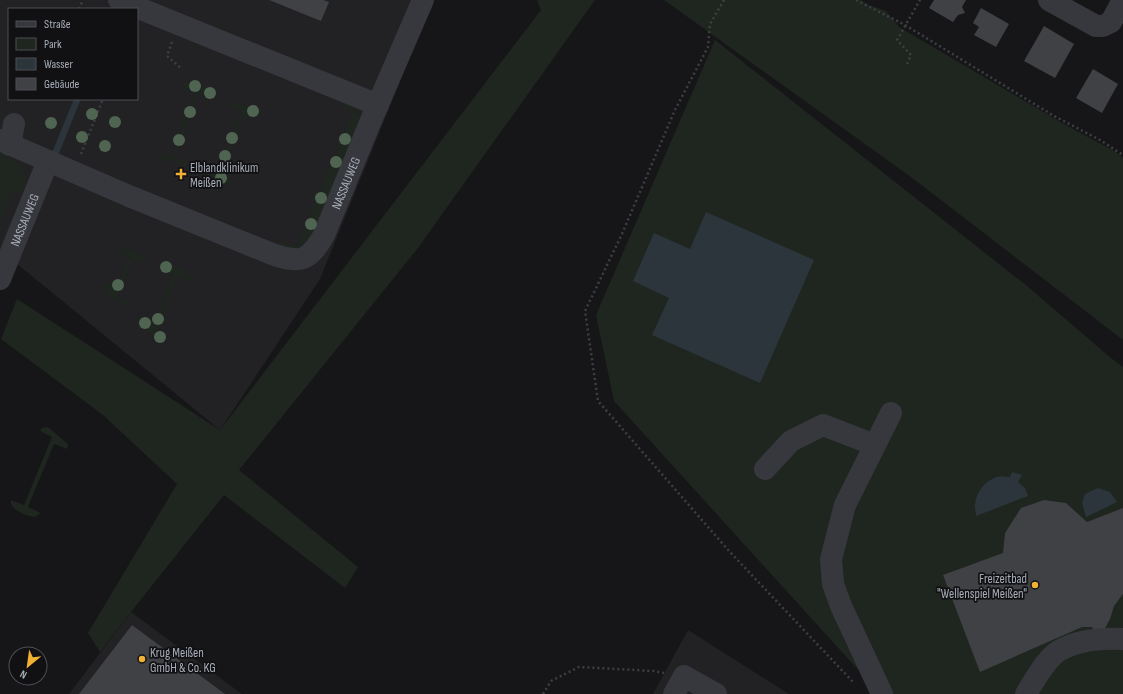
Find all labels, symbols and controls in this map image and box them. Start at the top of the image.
legend [8,8,138,100]
text: Straße [44,17,71,32]
text: Park [44,37,62,52]
text: Wasser [44,57,73,72]
text: Gebäude [44,77,79,92]
street label: NASSAUWEG [328,155,364,212]
place label: Elblandklinikum Meißen [190,160,258,191]
marker: Elblandklinikum Meißen [175,168,187,180]
street label: NASSAUWEG [7,191,43,249]
place label: Freizeitbad "Wellenspiel Meißen" [937,571,1027,602]
marker: Freizeitbad "Wellenspiel Meißen" [1030,580,1040,590]
place label: Krug Meißen GmbH & Co. KG [150,645,216,676]
north arrow [8,646,48,686]
marker: Krug Meißen GmbH & Co. KG [137,654,147,664]
text: N [18,667,29,681]

